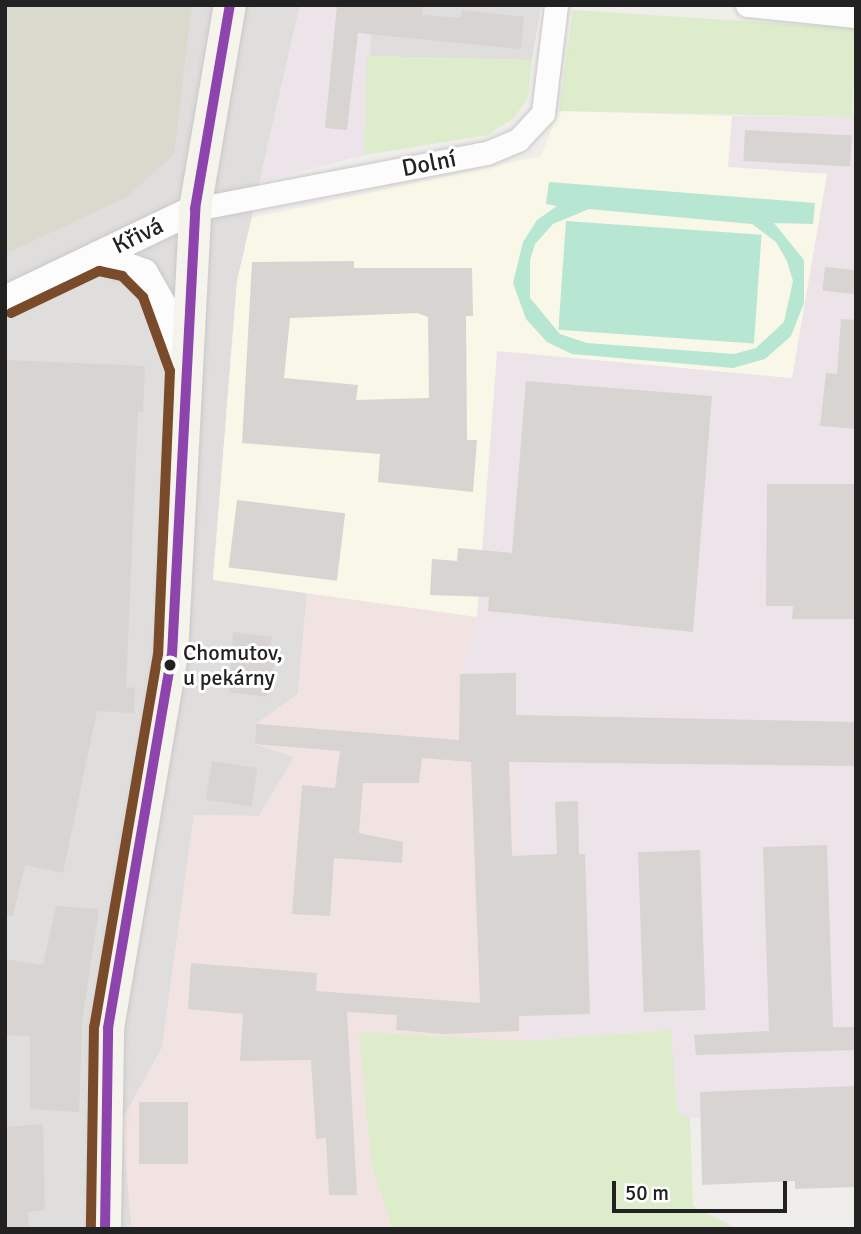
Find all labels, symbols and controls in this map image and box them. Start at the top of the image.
street label: Dolní [399,145,459,183]
street label: Křivá [108,211,168,261]
place label: Chomutov, u pekárny [183,639,283,690]
marker: Chomutov, u pekárny [163,658,177,672]
scale bar [616,1168,791,1212]
text: 50 m [625,1180,669,1206]

